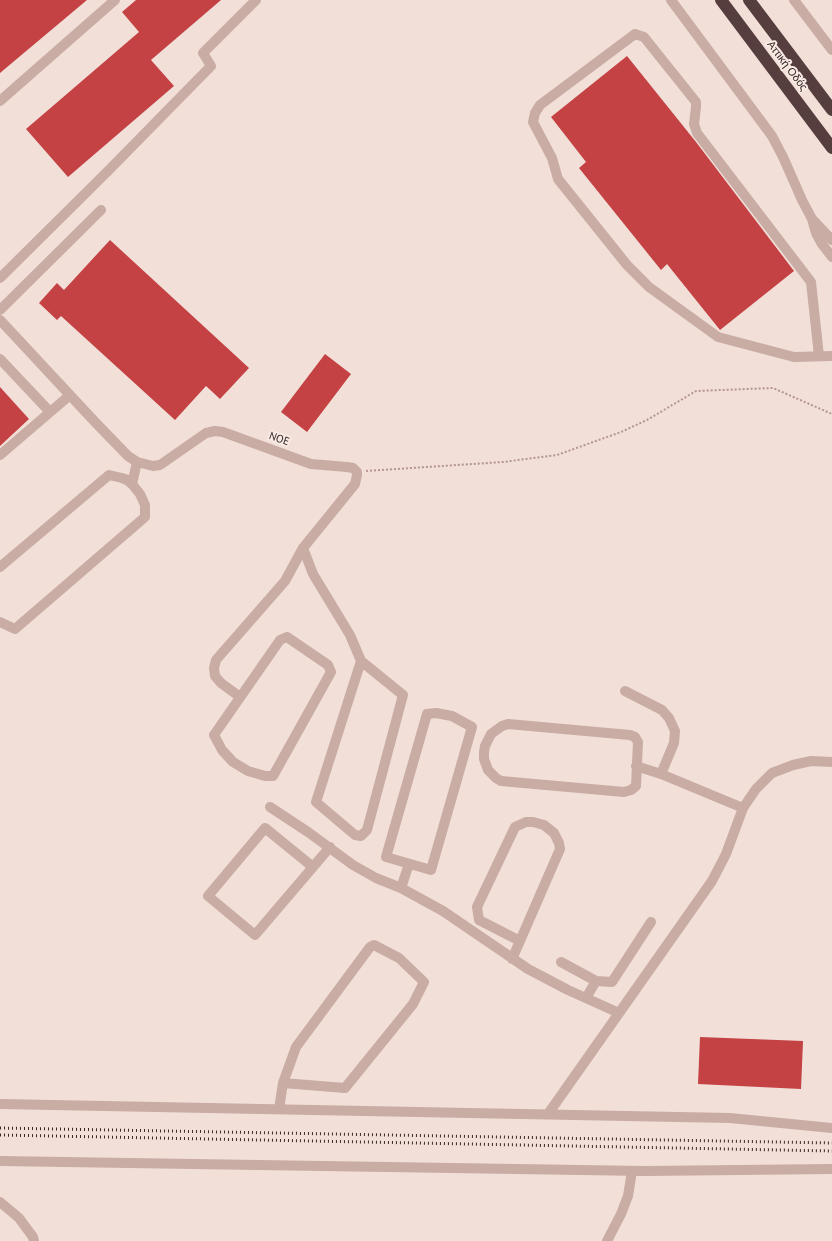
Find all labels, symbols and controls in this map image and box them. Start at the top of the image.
street label: Αττική Οδός [764,38,810,94]
street label: NOE [267,429,291,449]

